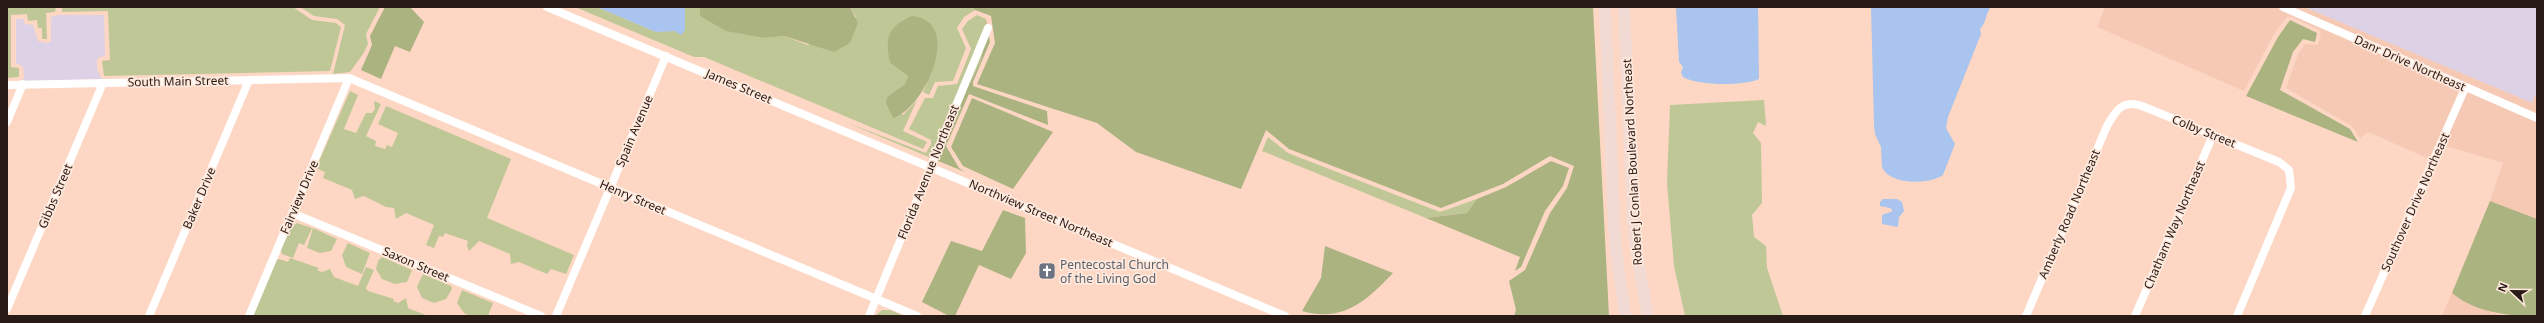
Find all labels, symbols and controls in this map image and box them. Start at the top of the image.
street label: Danr Drive Northeast [2352,31,2469,96]
street label: Robert J Conlan Boulevard Northeast [1618,57,1646,266]
street label: James Street [702,64,775,108]
street label: South Main Street [127,72,229,90]
street label: Spain Avenue [611,92,657,170]
street label: Florida Avenue Northeast [893,102,963,242]
street label: Colby Street [2169,110,2239,152]
street label: Southover Drive Northeast [2377,129,2454,274]
street label: Amberly Road Northeast [2034,146,2104,281]
street label: Fairview Drive [276,157,322,237]
street label: Chatham Way Northeast [2139,157,2209,292]
street label: Gibbs Street [34,160,77,231]
street label: Baker Drive [178,164,220,231]
street label: Henry Street [597,175,670,219]
street label: Northview Street Northeast [966,175,1116,251]
street label: Saxon Street [380,242,452,286]
place label: Pentecostal Church of the Living God [1060,256,1169,287]
church icon: Pentecostal Church of the Living God [1037,261,1057,281]
north arrow [2492,271,2532,311]
text: N [2494,280,2511,294]

